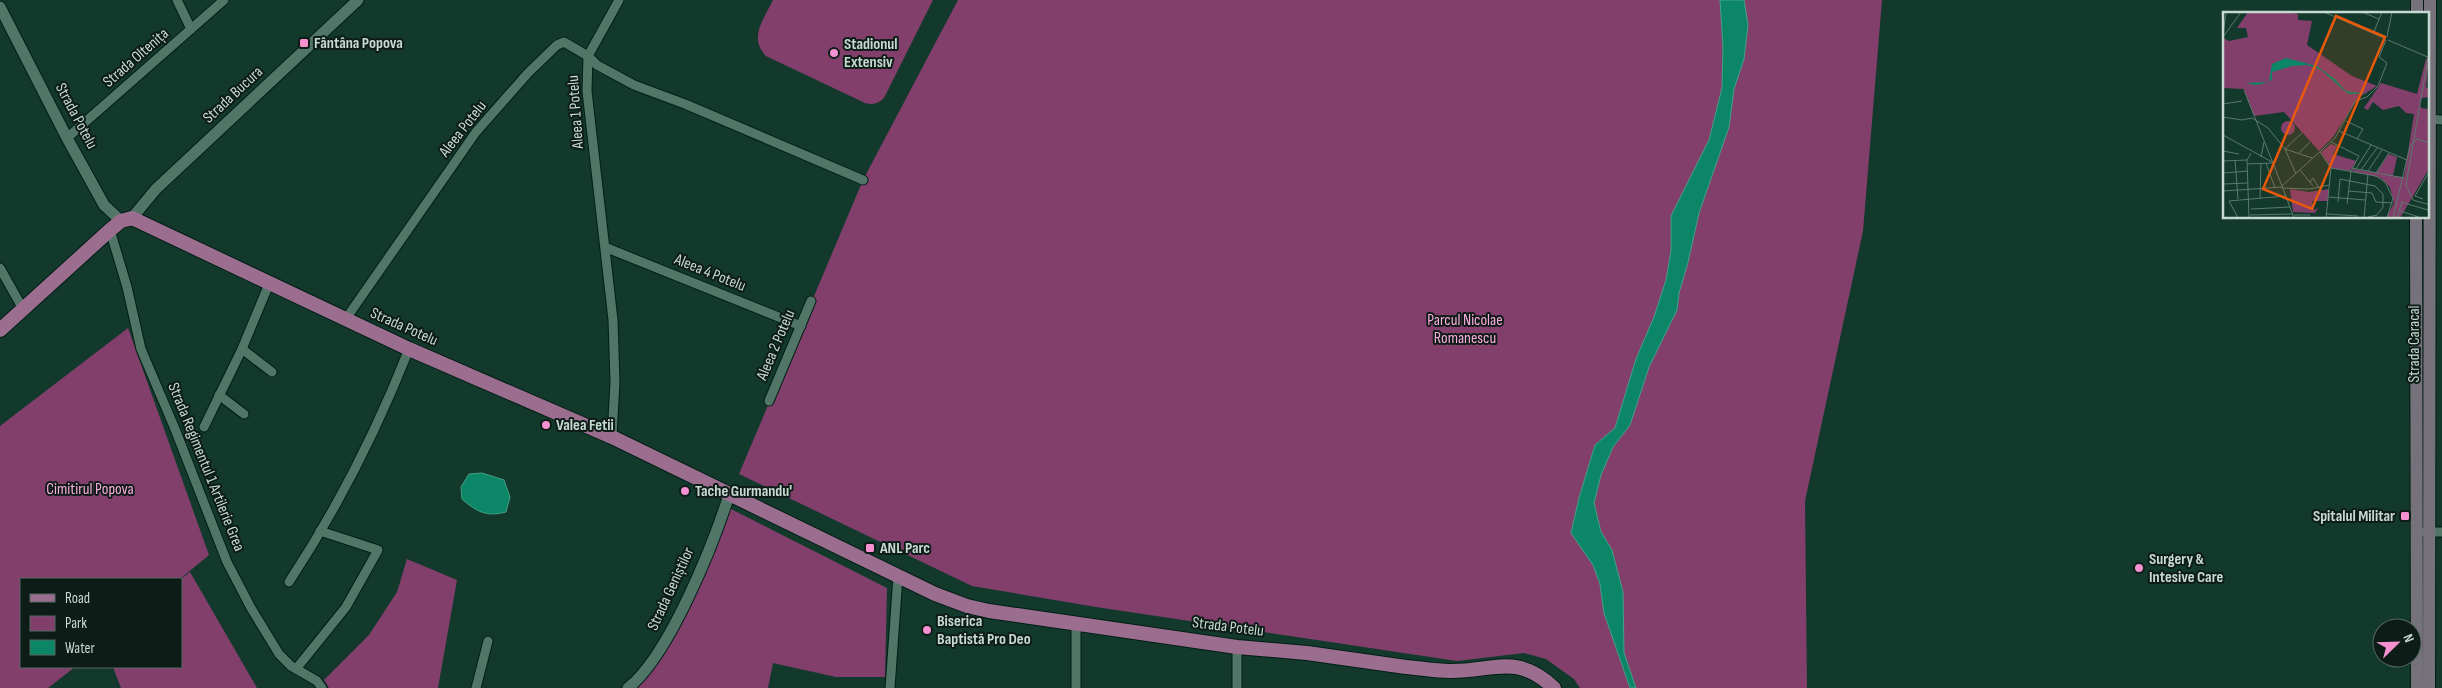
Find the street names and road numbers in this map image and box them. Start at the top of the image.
street label: Strada Oltenița [99,24,173,92]
street label: Strada Bucura [199,62,267,128]
street label: Aleea 1 Potelu [564,74,588,151]
street label: Strada Potelu [51,80,101,152]
street label: Aleea Potelu [435,97,491,162]
street label: Aleea 4 Potelu [671,250,748,296]
street label: Strada Potelu [367,304,441,350]
street label: Strada Caracal [2405,305,2424,383]
street label: Aleea 2 Potelu [752,307,799,384]
street label: Strada Regimentul 1 Artilerie Grea [163,380,249,554]
street label: Strada Geniștilor [643,544,699,634]
street label: Strada Potelu [1191,613,1265,641]

